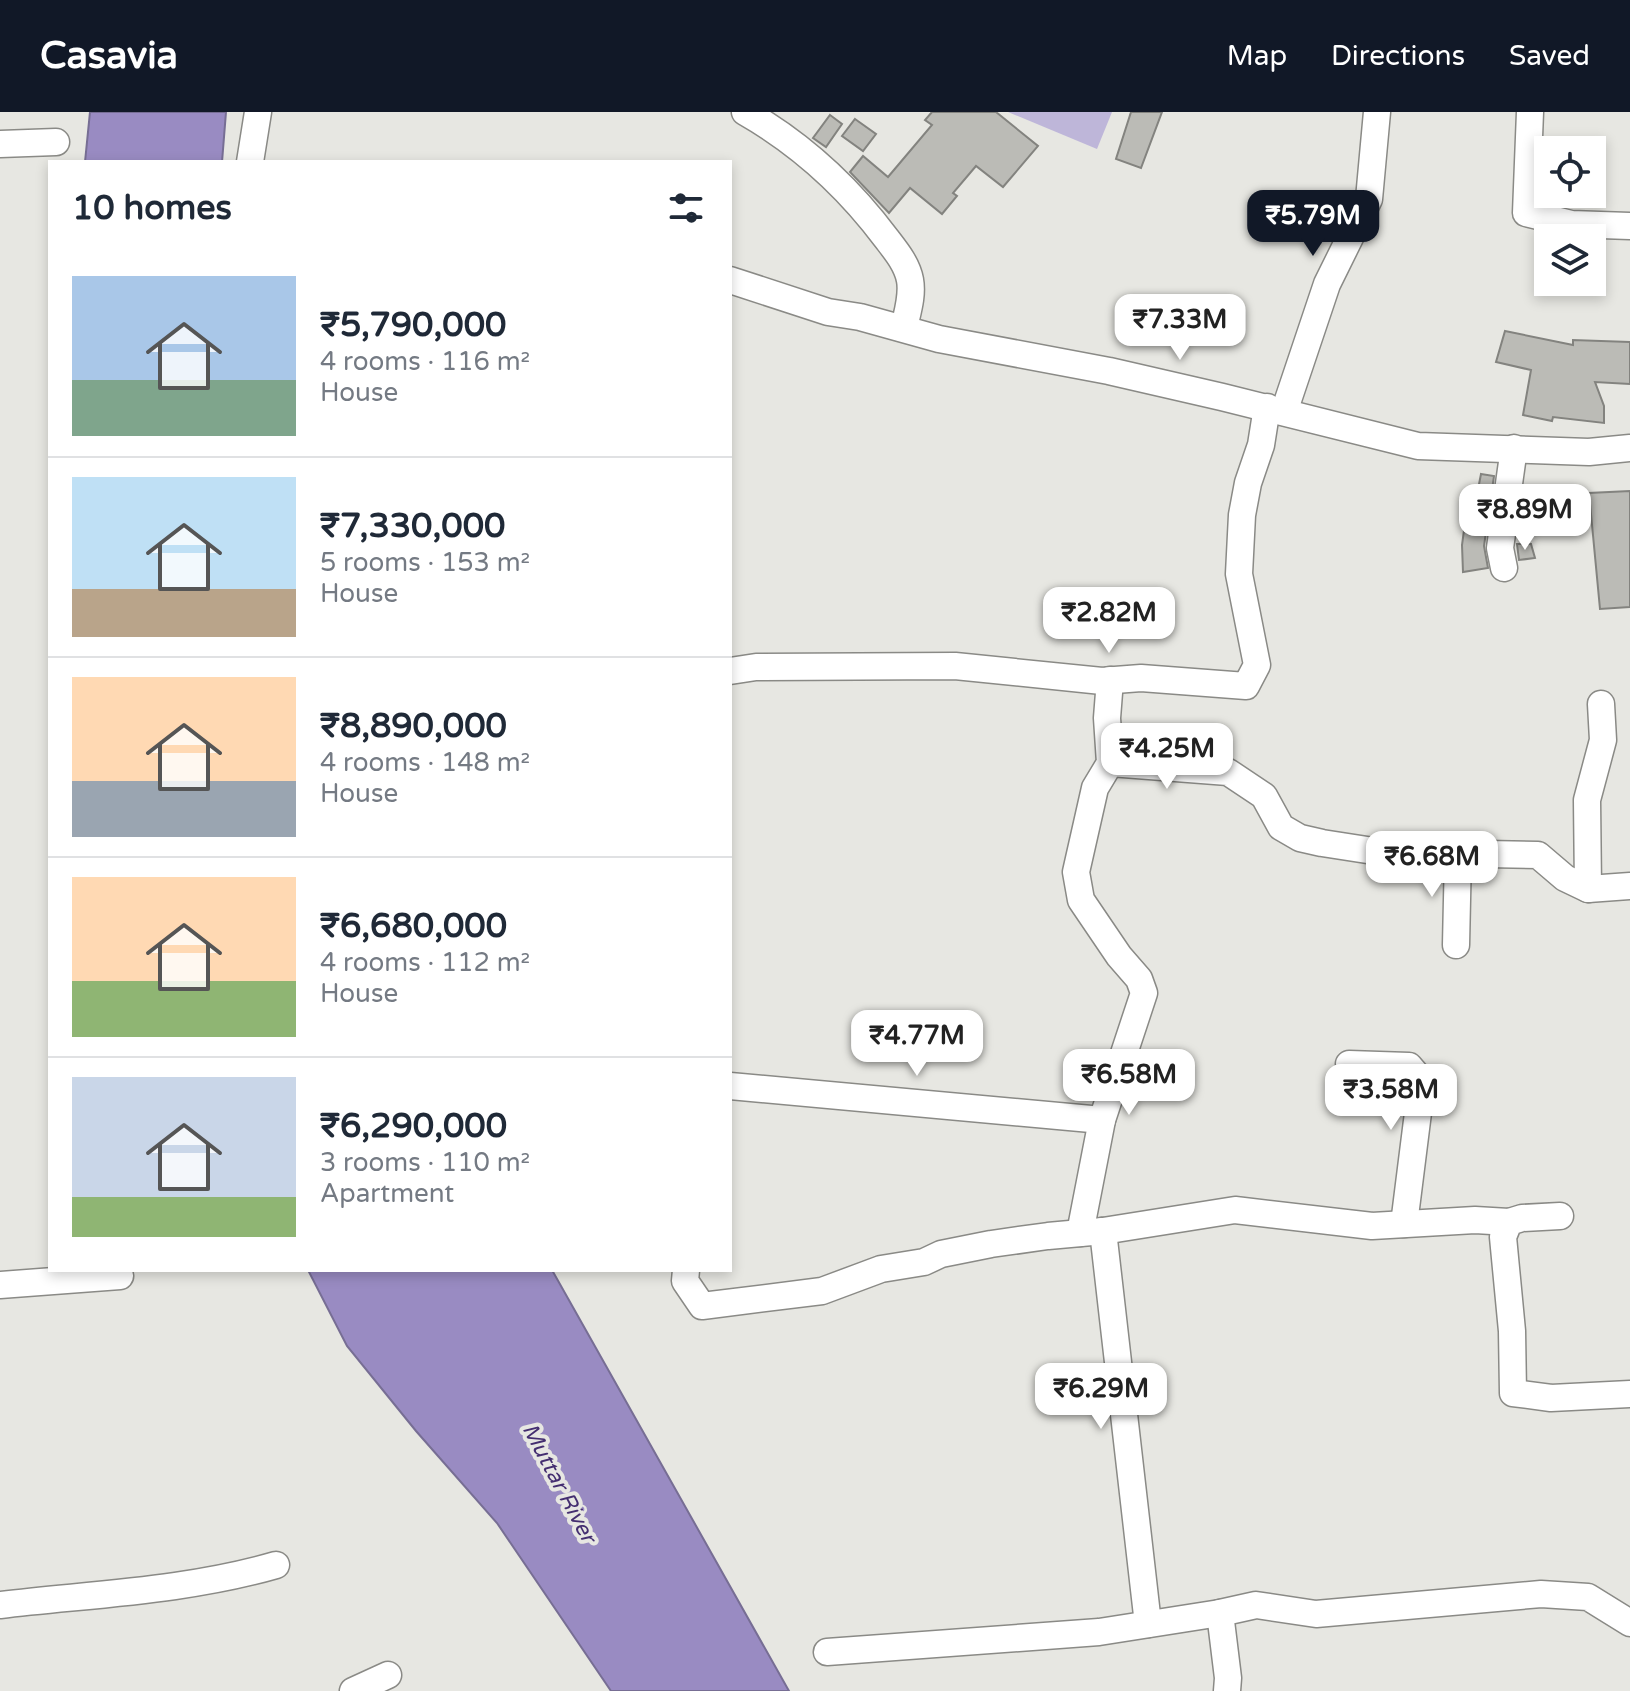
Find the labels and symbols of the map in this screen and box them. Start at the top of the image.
pin: ₹5.79M [1248,190,1378,258]
pin: ₹7.33M [1115,294,1245,362]
pin: ₹8.89M [1460,484,1590,552]
pin: ₹2.82M [1044,587,1174,655]
pin: ₹4.25M [1102,723,1232,791]
pin: ₹6.68M [1367,831,1497,899]
pin: ₹4.77M [852,1010,982,1078]
pin: ₹6.58M [1064,1049,1194,1117]
pin: ₹3.58M [1326,1064,1456,1132]
pin: ₹6.29M [1036,1363,1166,1431]
water label: Muttar River [517,1419,602,1549]

